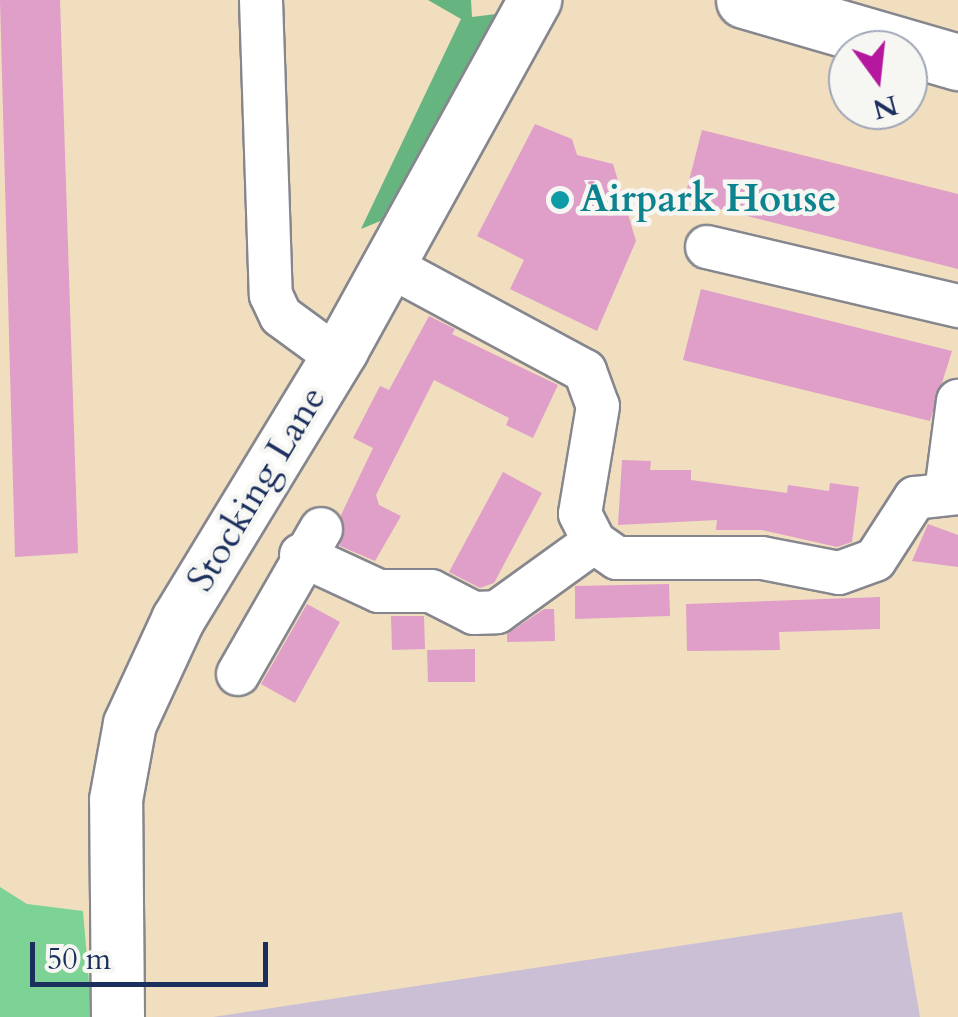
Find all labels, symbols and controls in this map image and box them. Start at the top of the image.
north arrow [828,30,928,130]
text: N [869,86,902,129]
place label: Airpark House [580,177,836,223]
marker: Airpark House [549,189,571,211]
street label: Stocking Lane [178,378,336,600]
scale bar [35,922,272,984]
text: 50 m [47,939,111,980]

